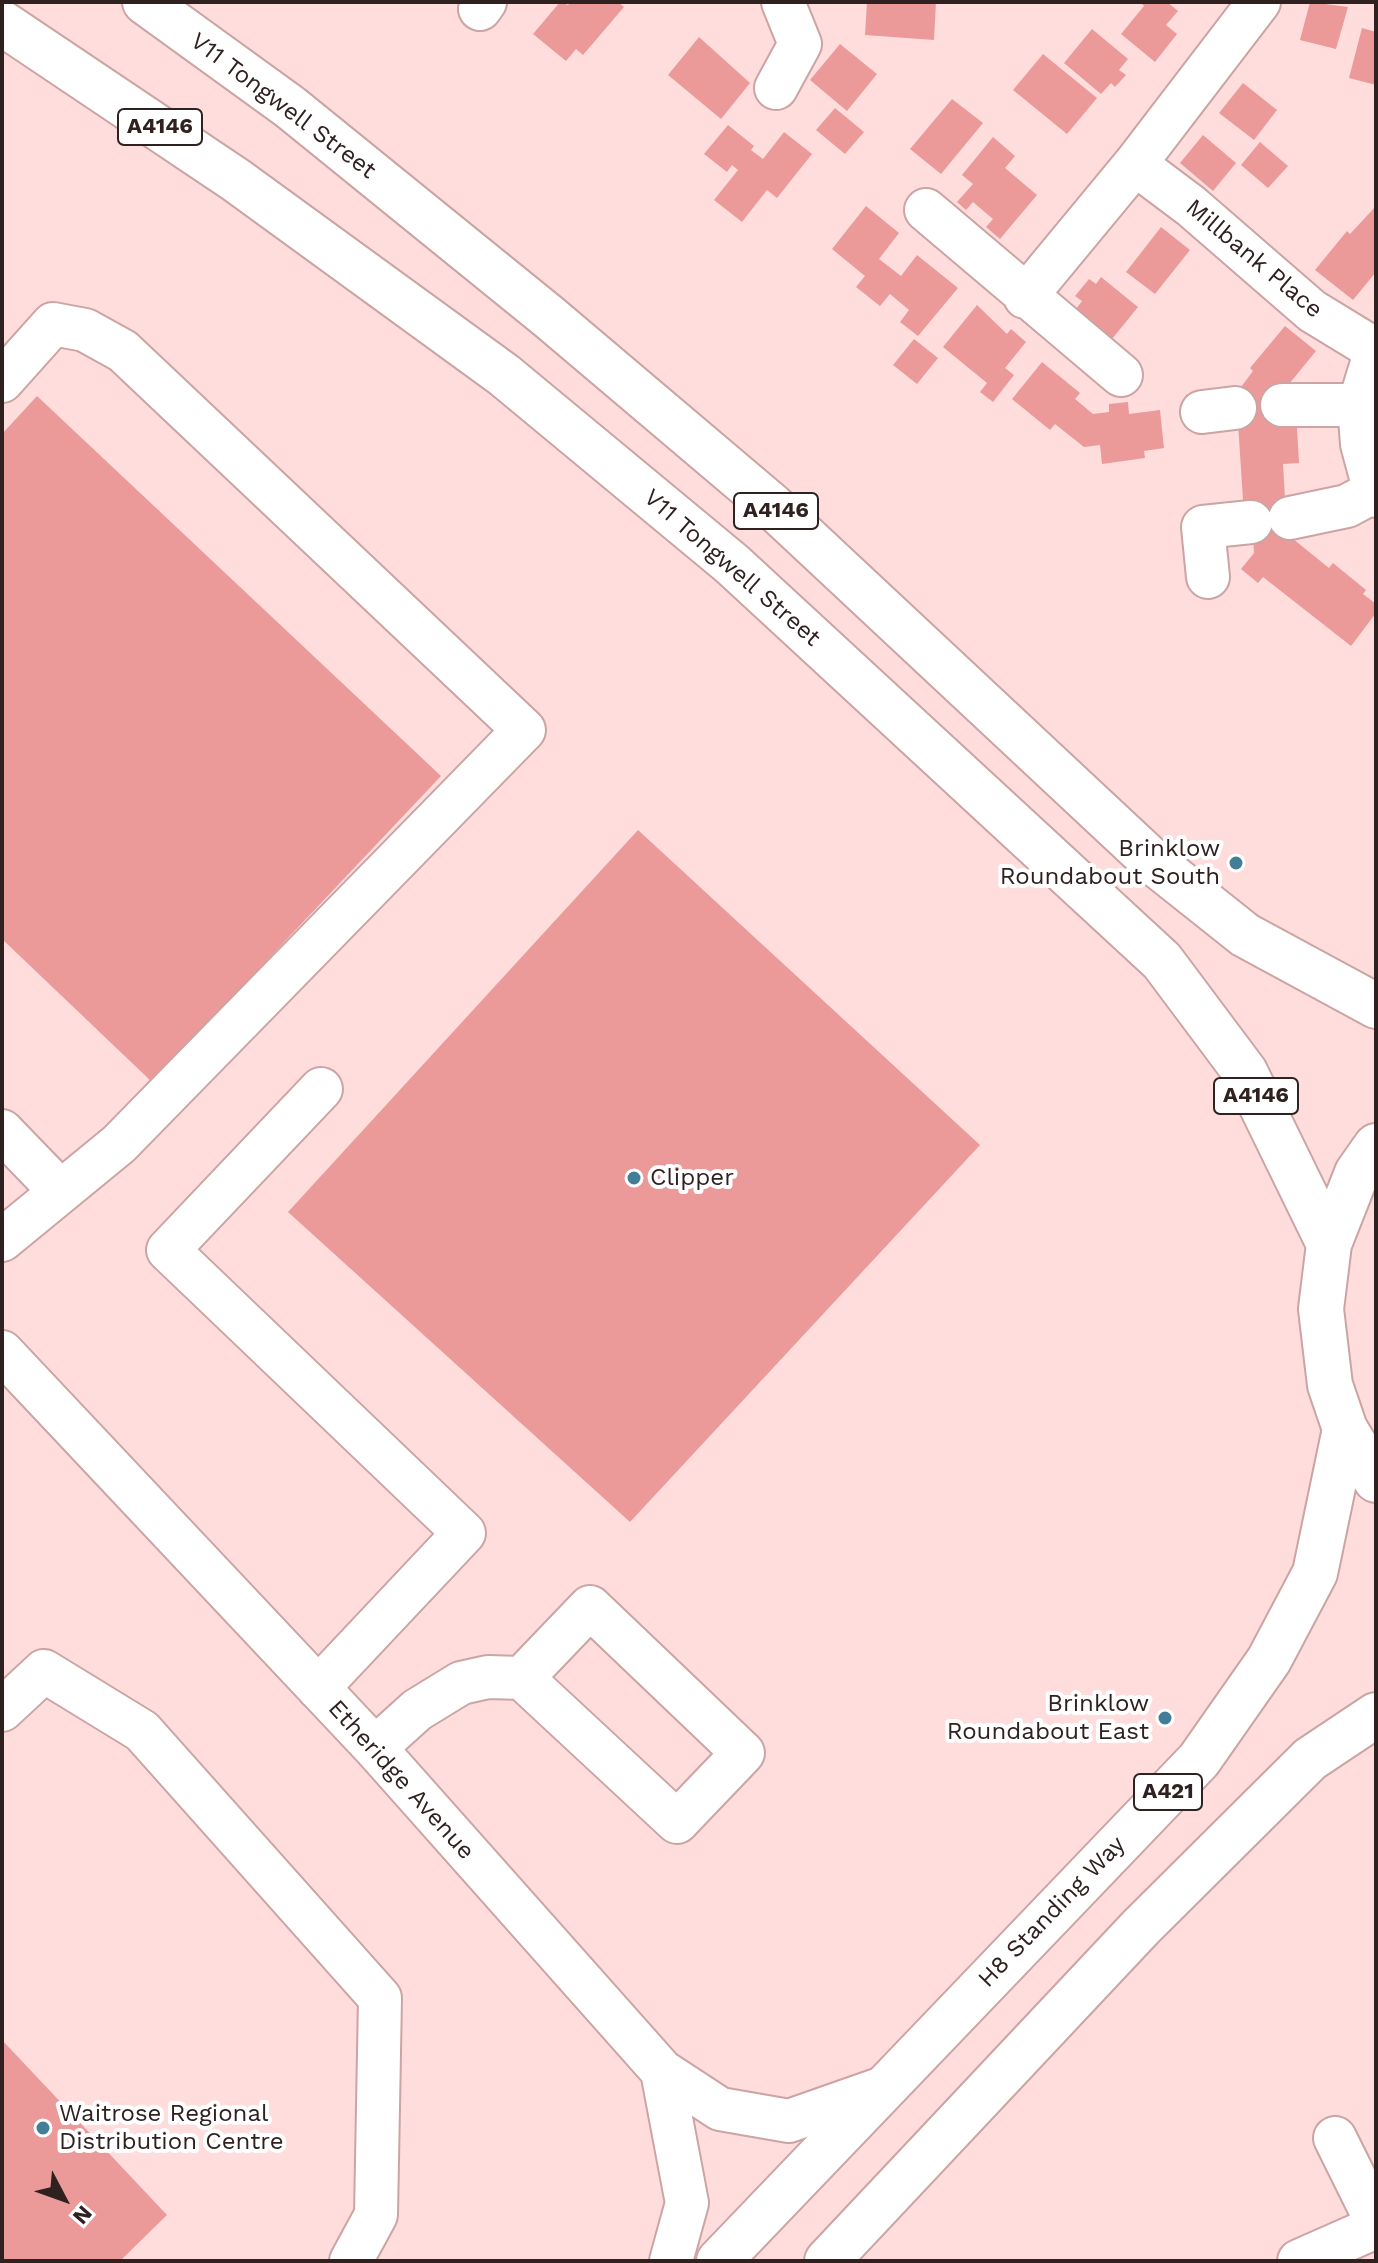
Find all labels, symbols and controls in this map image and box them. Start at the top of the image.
street label: V11 Tongwell Street [185,27,381,185]
road number: A4146 [118,109,202,145]
street label: Millbank Place [1180,193,1328,325]
street label: V11 Tongwell Street [638,483,826,653]
road number: A4146 [734,493,818,529]
place label: Brinklow Roundabout South [1000,835,1220,891]
marker: Brinklow Roundabout South [1227,854,1245,872]
road number: A4146 [1214,1078,1298,1114]
place label: Clipper [650,1164,734,1192]
marker: Clipper [625,1169,643,1187]
place label: Brinklow Roundabout East [947,1690,1149,1746]
street label: Etheridge Avenue [322,1694,480,1866]
marker: Brinklow Roundabout East [1156,1709,1174,1727]
road number: A421 [1134,1774,1202,1810]
street label: H8 Standing Way [972,1830,1132,1994]
place label: Waitrose Regional Distribution Centre [59,2100,283,2156]
marker: Waitrose Regional Distribution Centre [34,2119,52,2137]
north arrow [24,2159,104,2239]
text: N [68,2201,97,2229]

